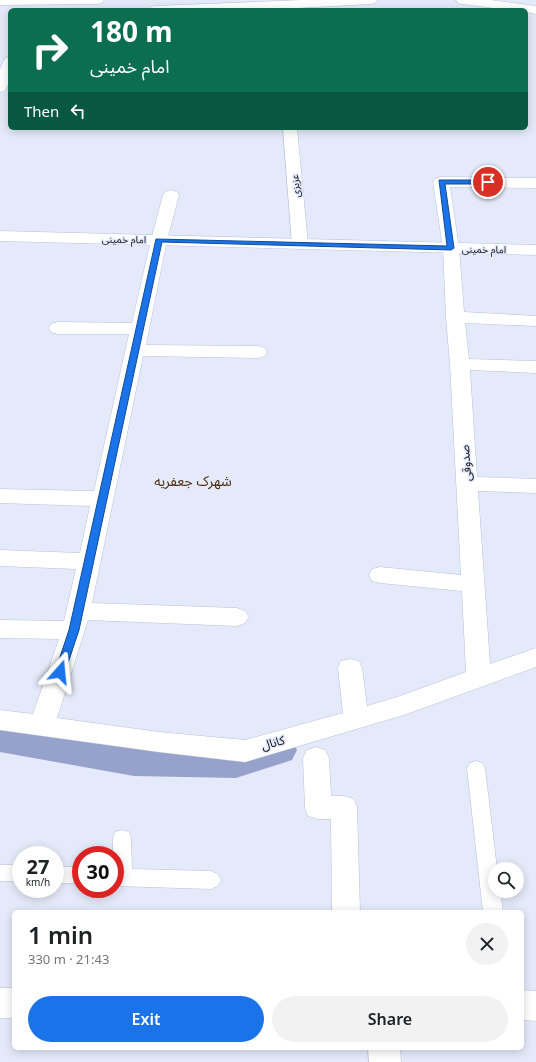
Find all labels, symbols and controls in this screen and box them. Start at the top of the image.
text: 180 m [90,12,173,50]
icon: right [24,24,76,76]
text: امام خمینی [90,54,170,78]
icon: left [67,100,89,122]
text: Then [24,101,59,121]
pin [471,165,505,199]
icon: arrive [477,171,499,193]
street label: عزیزی [287,174,303,198]
street label: امام خمینی [102,232,146,248]
street label: امام خمینی [462,242,506,258]
street label: صدوقی [456,444,475,482]
district label: شهرک جعفریه [154,471,232,490]
position arrow [39,651,81,693]
street label: کانال [259,731,288,754]
speed limit sign: 30 [72,846,124,898]
text: 27 [27,853,49,880]
map controls [488,862,524,898]
button: search [488,862,524,898]
text: km/h [26,875,50,889]
text: 1 min [28,918,93,951]
button: close [466,923,508,965]
text: 330 m · 21:43 [28,950,109,968]
button: Exit [28,996,264,1042]
button: Share [272,996,508,1042]

